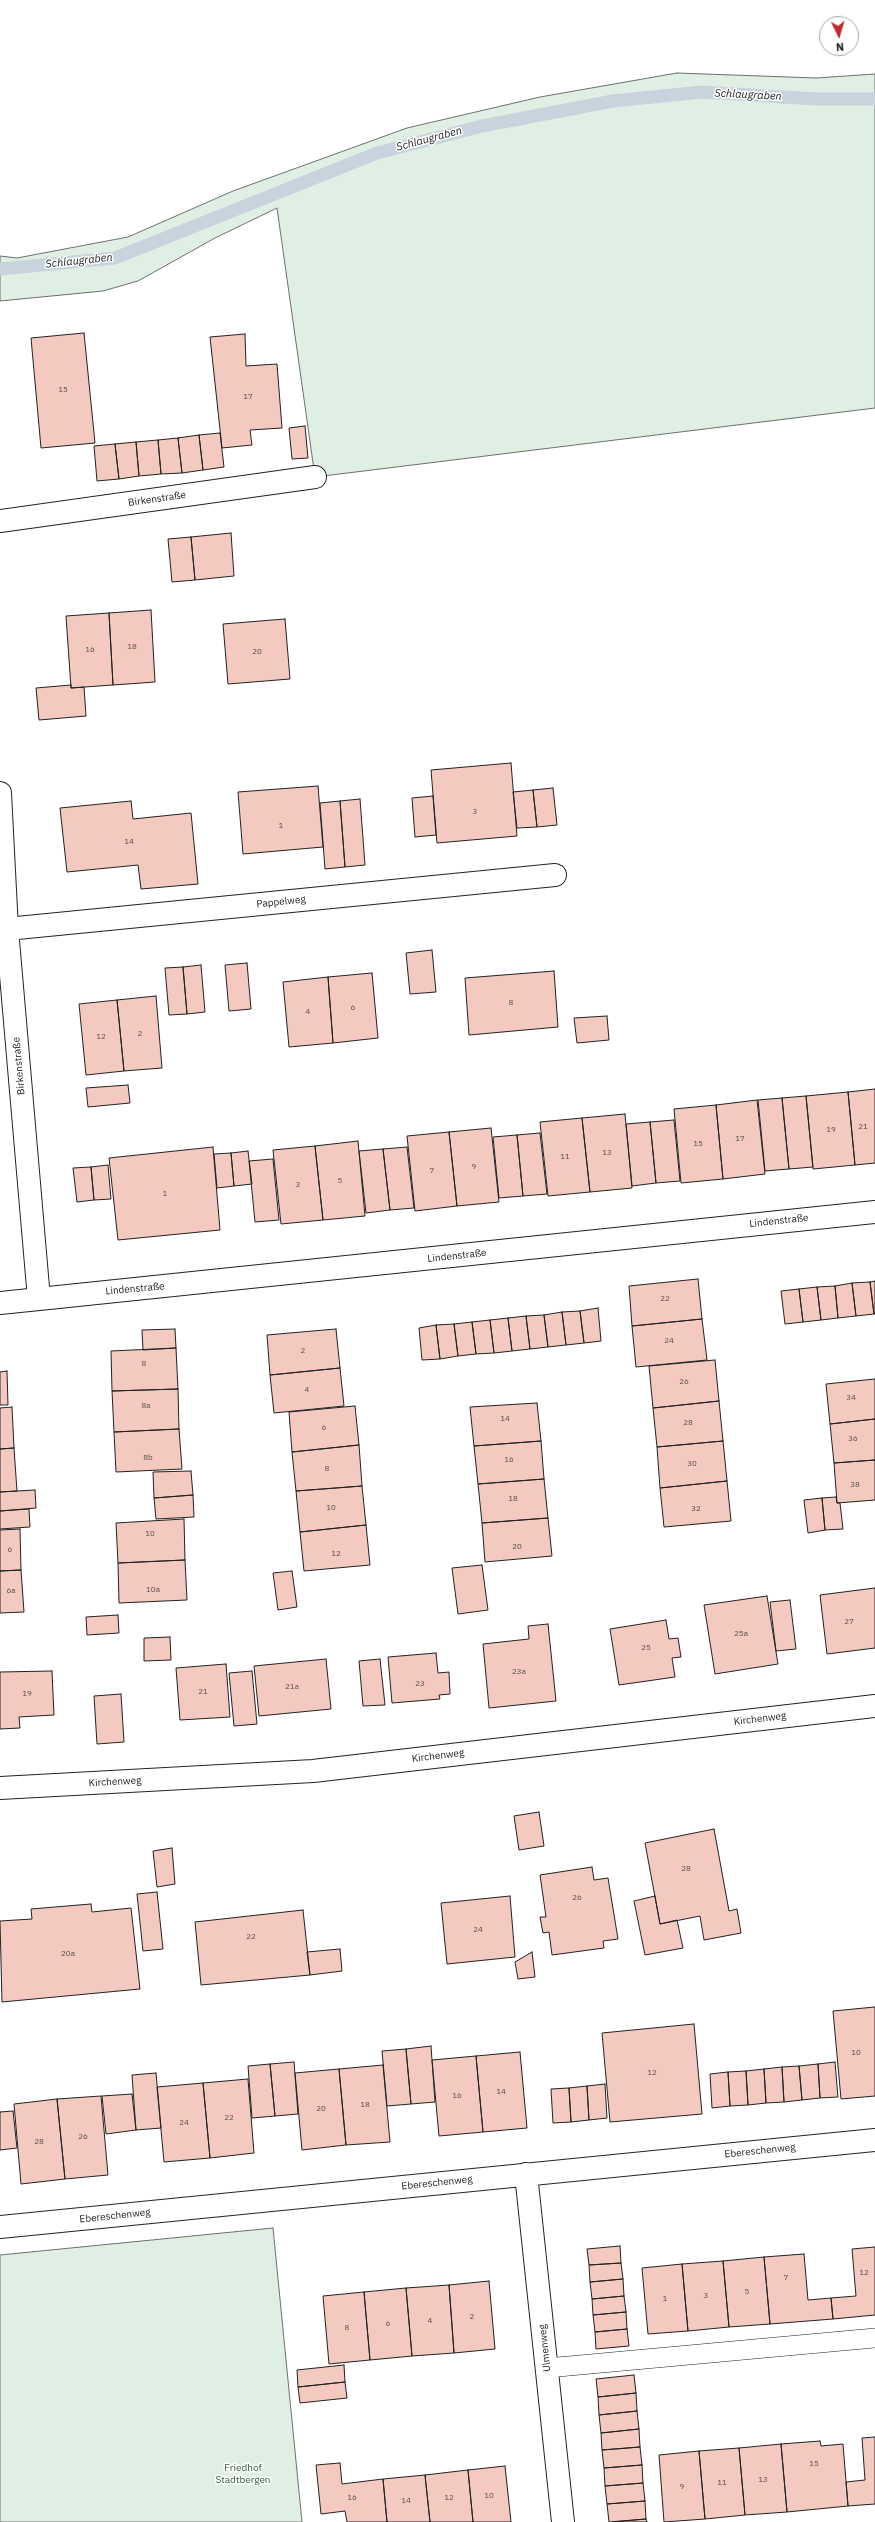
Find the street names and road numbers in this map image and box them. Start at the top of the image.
street label: Birkenstraße [127,489,187,509]
street label: Pappelweg [256,893,306,911]
street label: Birkenstraße [10,1037,28,1095]
street label: Lindenstraße [749,1212,809,1230]
street label: Lindenstraße [427,1247,487,1265]
street label: Lindenstraße [105,1280,165,1298]
street label: Kirchenweg [733,1710,787,1728]
street label: Kirchenweg [411,1747,465,1765]
street label: Kirchenweg [88,1775,142,1789]
street label: Ebereschenweg [724,2141,796,2161]
street label: Ebereschenweg [401,2173,473,2193]
street label: Ebereschenweg [79,2206,151,2226]
street label: Ulmenweg [537,2324,553,2372]

